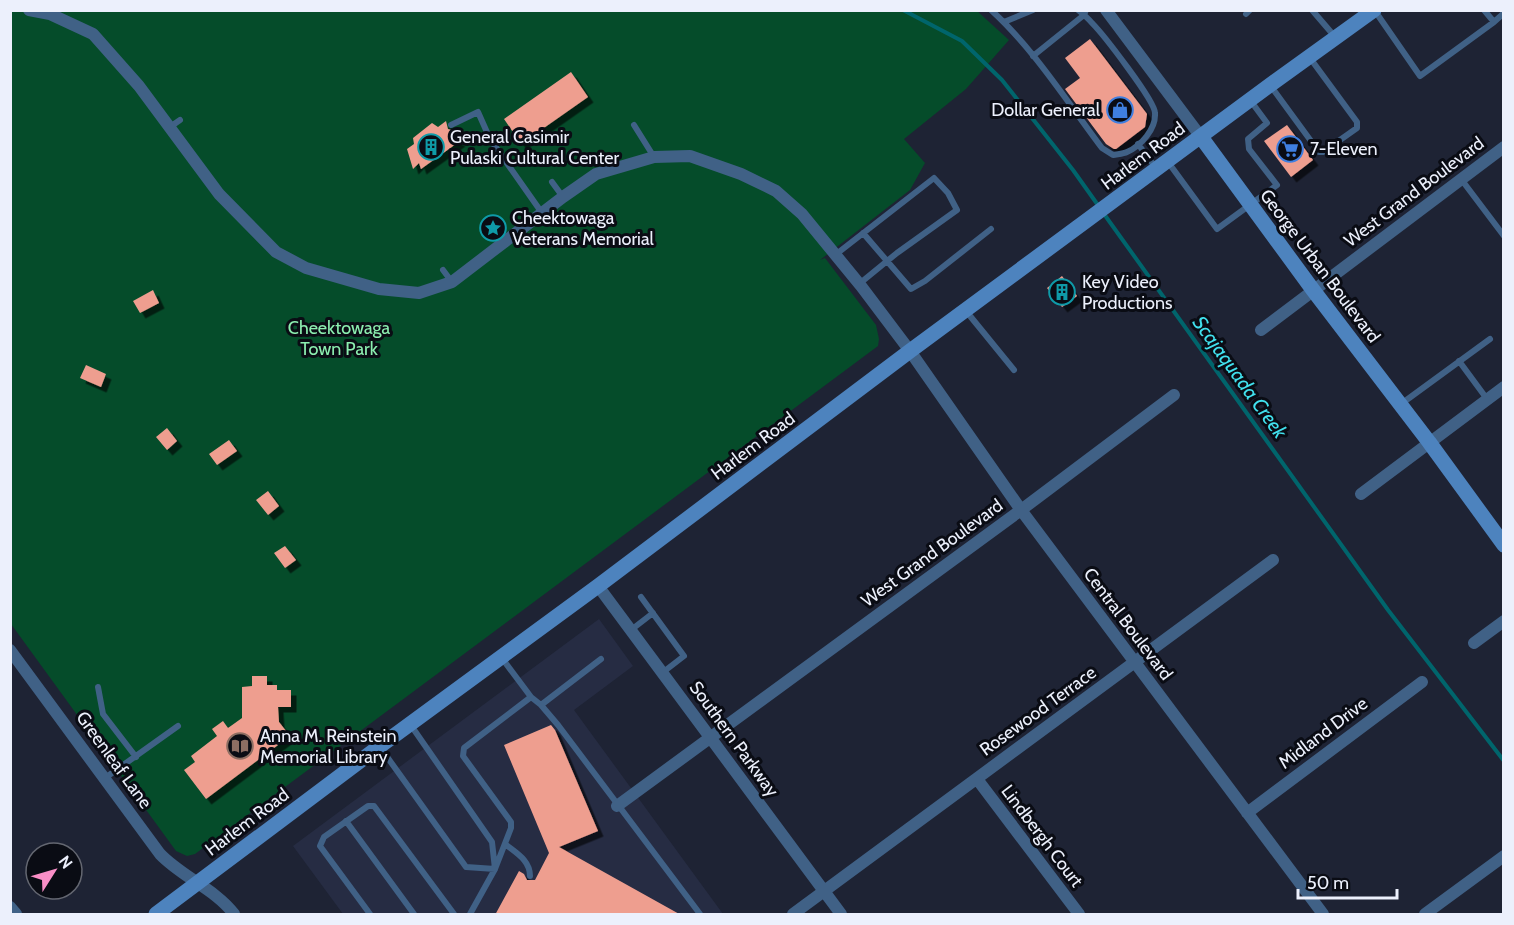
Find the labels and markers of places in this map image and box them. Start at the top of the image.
shop icon: Dollar General [1105,95,1135,125]
place label: Dollar General [991,99,1101,121]
place label: General Casimir Pulaski Cultural Center [450,126,619,169]
building icon: General Casimir Pulaski Cultural Center [416,132,446,162]
supermarket icon: 7-Eleven [1275,134,1305,164]
place label: 7-Eleven [1310,138,1378,160]
place label: Cheektowaga Veterans Memorial [512,207,655,250]
place icon: Cheektowaga Veterans Memorial [478,213,508,243]
place label: Key Video Productions [1082,271,1172,314]
building icon: Key Video Productions [1047,277,1077,307]
place label: Anna M. Reinstein Memorial Library [260,725,396,768]
library icon: Anna M. Reinstein Memorial Library [225,731,255,761]

